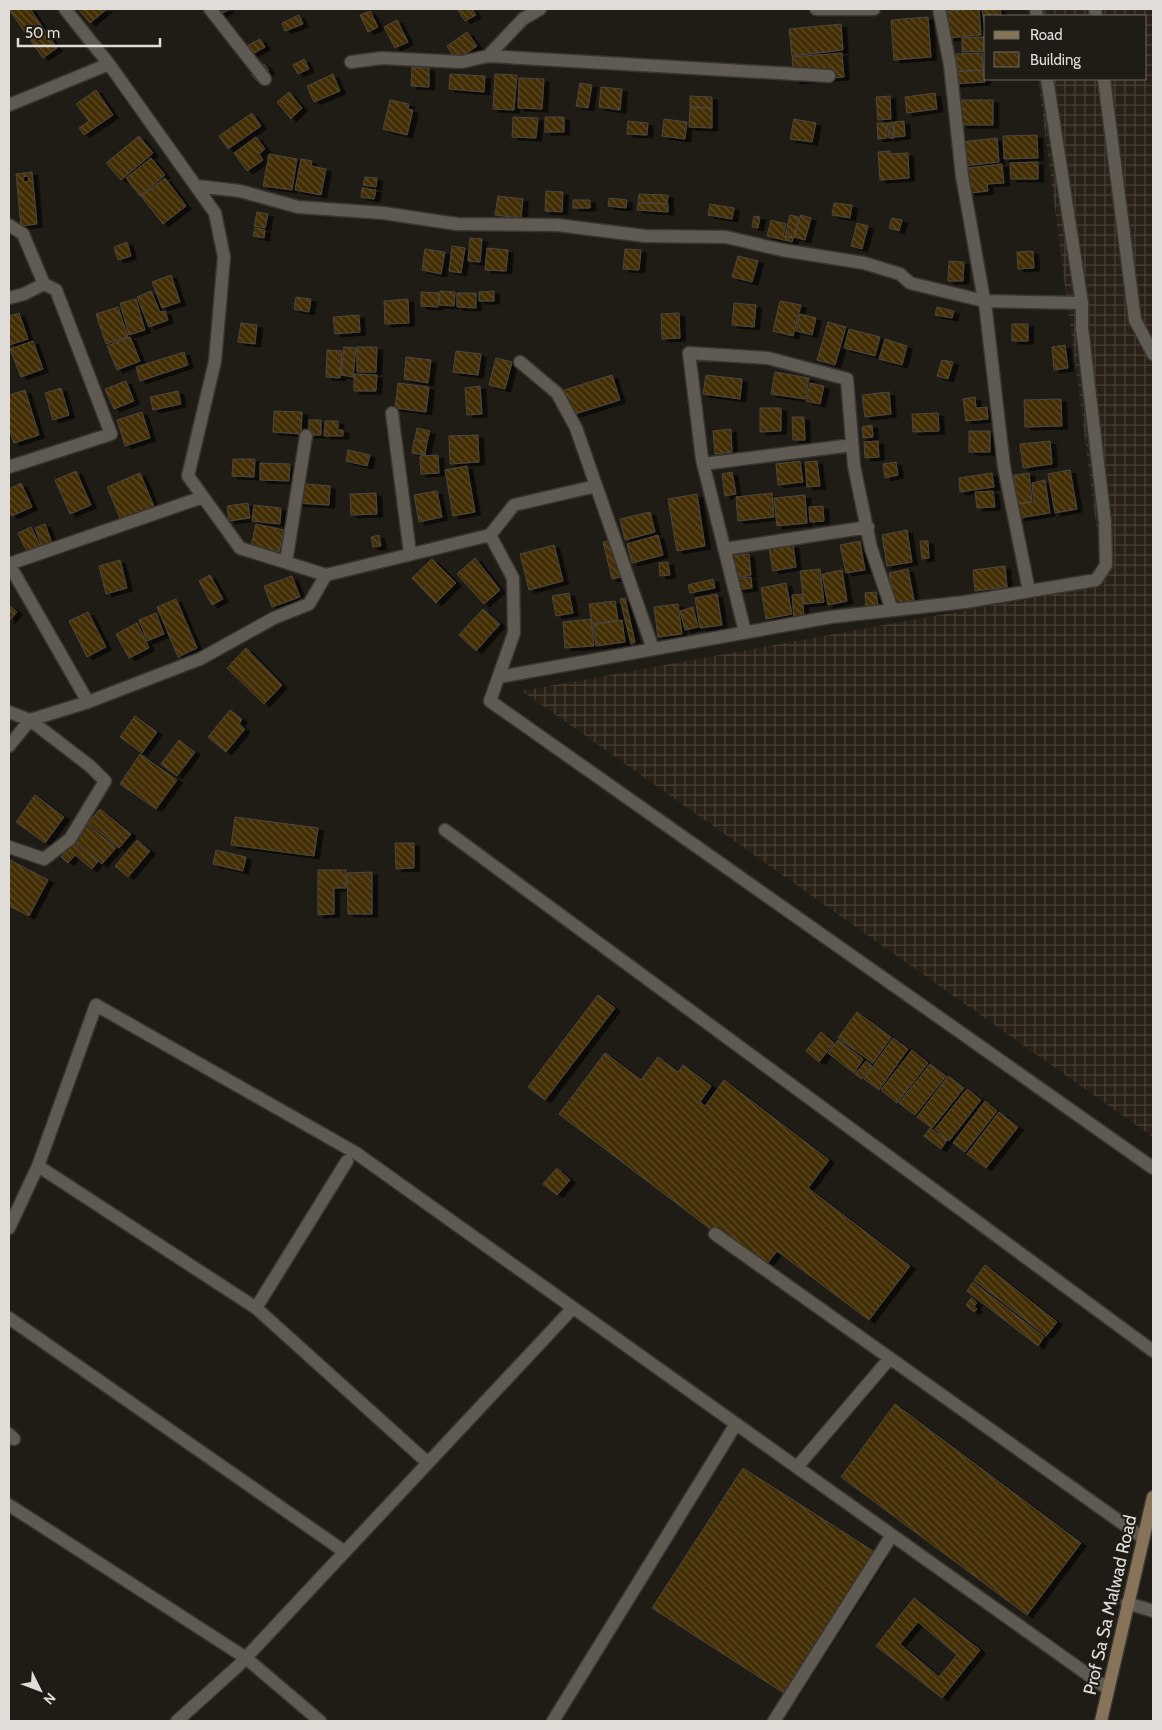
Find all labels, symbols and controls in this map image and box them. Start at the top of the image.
scale bar [18,15,160,47]
legend [984,15,1147,80]
text: 50 m [25,24,60,42]
text: Road [1030,26,1063,44]
text: Building [1030,51,1081,69]
street label: Prof Sa Sa Malwad Road [1079,1513,1141,1697]
north arrow [15,1665,65,1715]
text: N [40,1689,60,1708]

